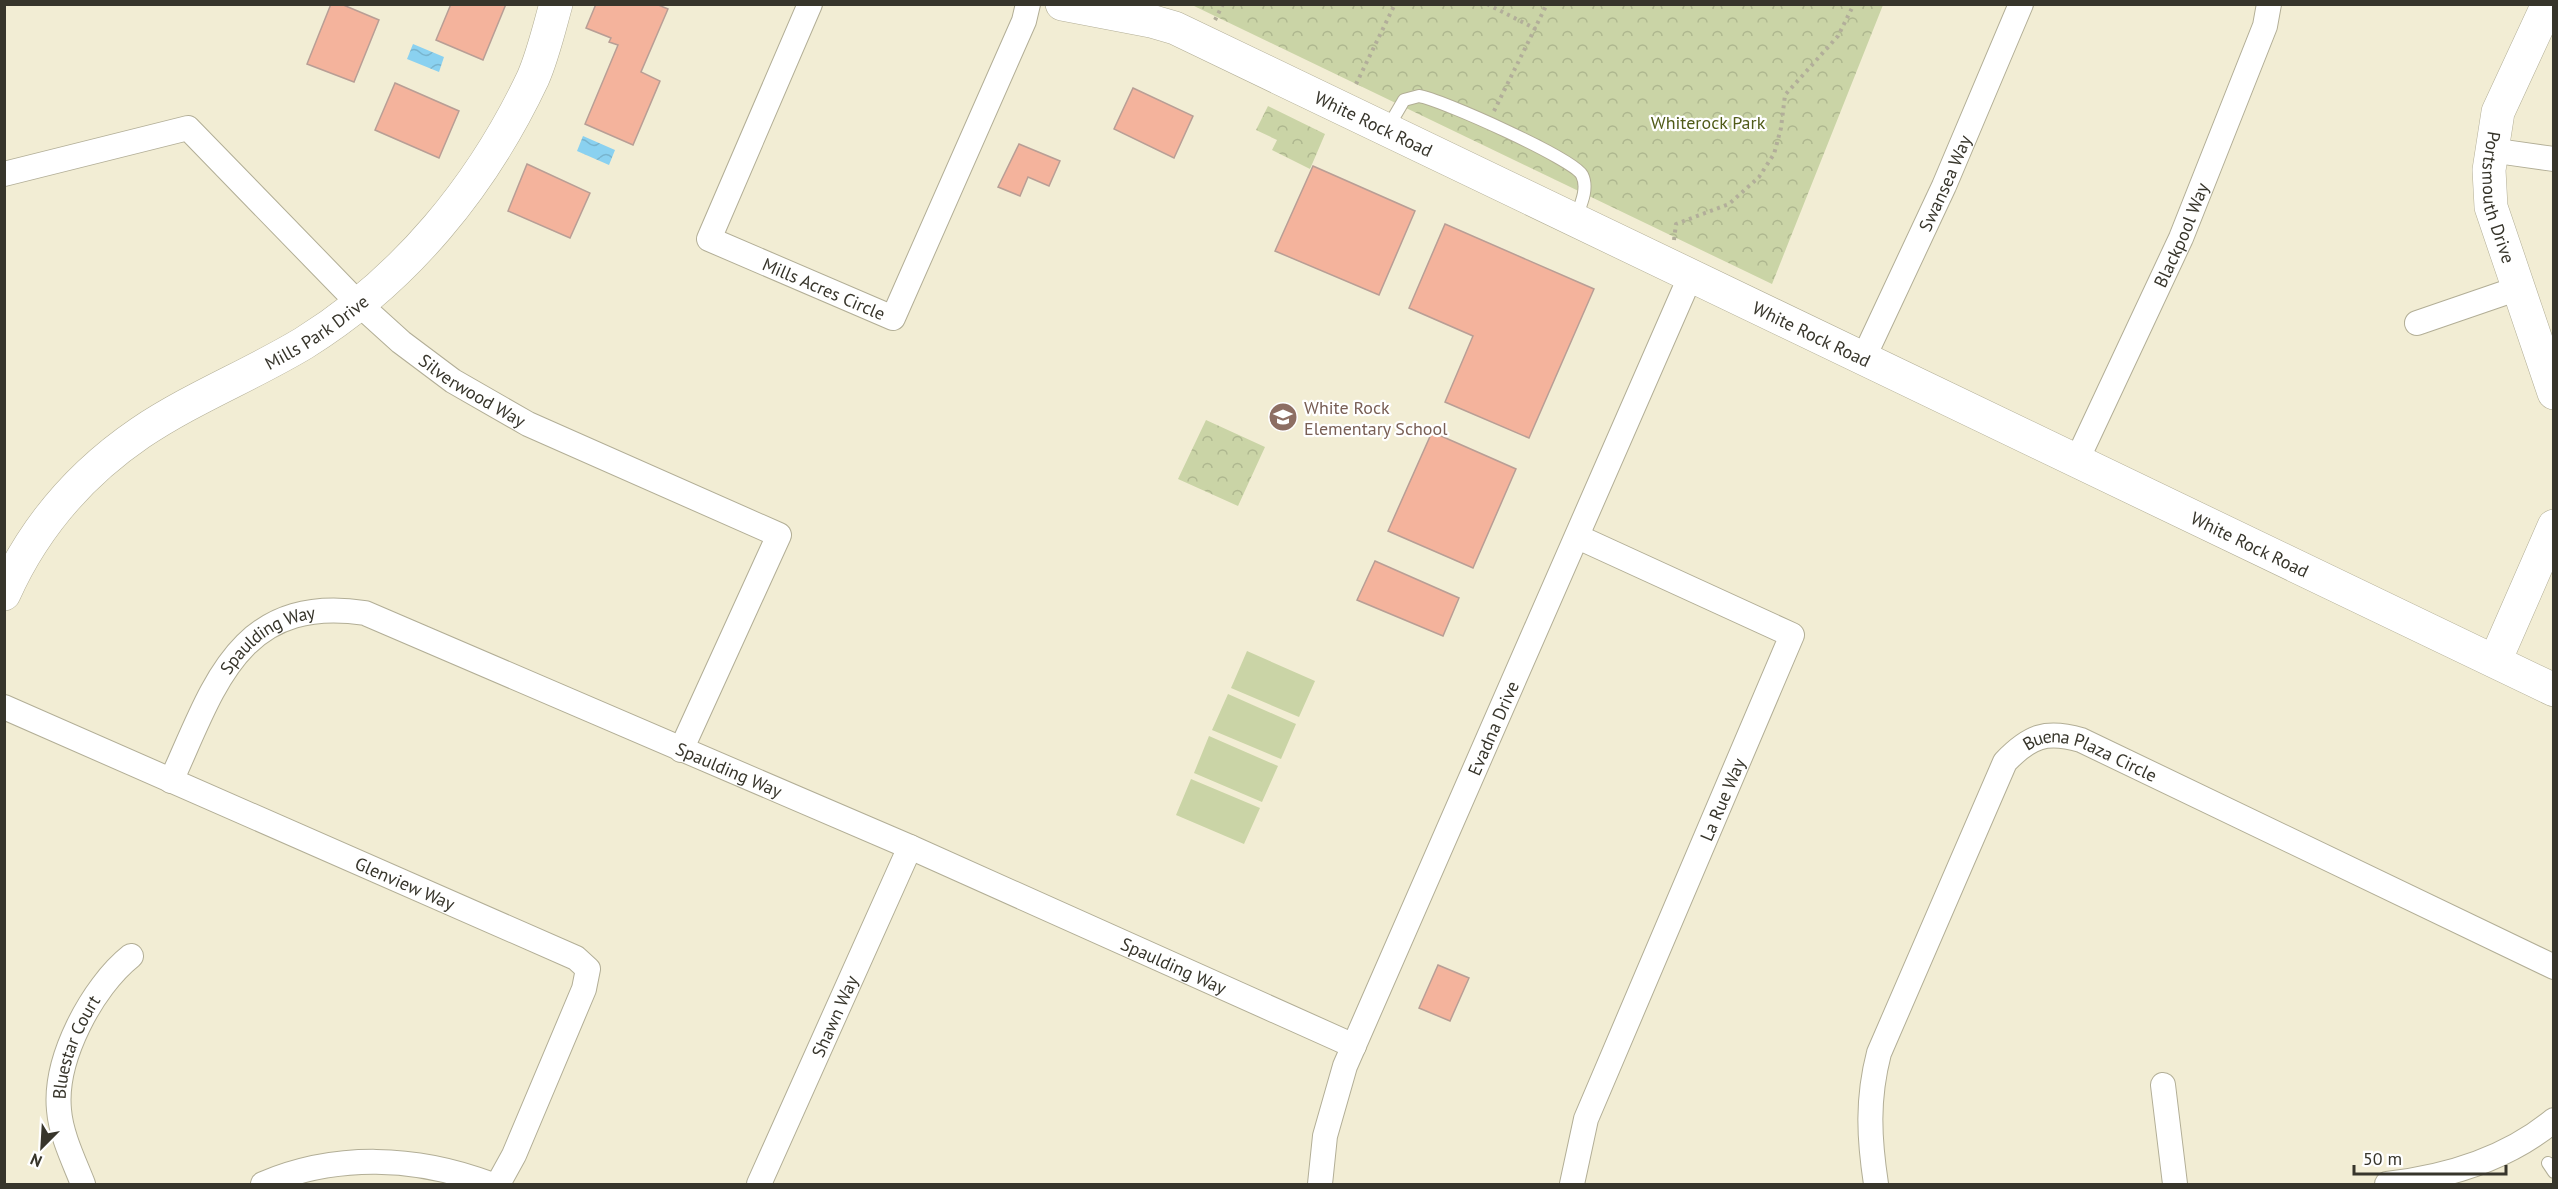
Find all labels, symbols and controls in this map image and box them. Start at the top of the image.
street label: White Rock Road [1311,85,1436,161]
park label: Whiterock Park [1651,111,1766,134]
street label: Portsmouth Drive [2478,130,2521,266]
street label: Swansea Way [1913,131,1976,235]
street label: Blackpool Way [2148,179,2214,291]
street label: Mills Acres Circle [759,252,889,325]
street label: Mills Park Drive [261,289,373,374]
street label: White Rock Road [1749,296,1875,372]
street label: Silverwood Way [415,348,530,432]
place label: White Rock Elementary School [1304,396,1448,440]
school or university icon: White Rock Elementary School [1267,401,1299,433]
street label: White Rock Road [2187,506,2313,582]
street label: Spaulding Way [214,600,317,678]
street label: Evadna Drive [1462,677,1524,779]
street label: Buena Plaza Circle [2018,724,2161,786]
street label: Spaulding Way [673,736,786,802]
street label: La Rue Way [1694,754,1750,844]
street label: Glenview Way [352,851,459,915]
street label: Spaulding Way [1117,932,1231,999]
street label: Shawn Way [806,971,863,1061]
street label: Bluestar Court [47,990,105,1100]
north arrow [12,1117,72,1177]
scale bar [2354,1138,2506,1176]
text: 50 m [2363,1147,2402,1170]
text: N [27,1149,45,1172]

